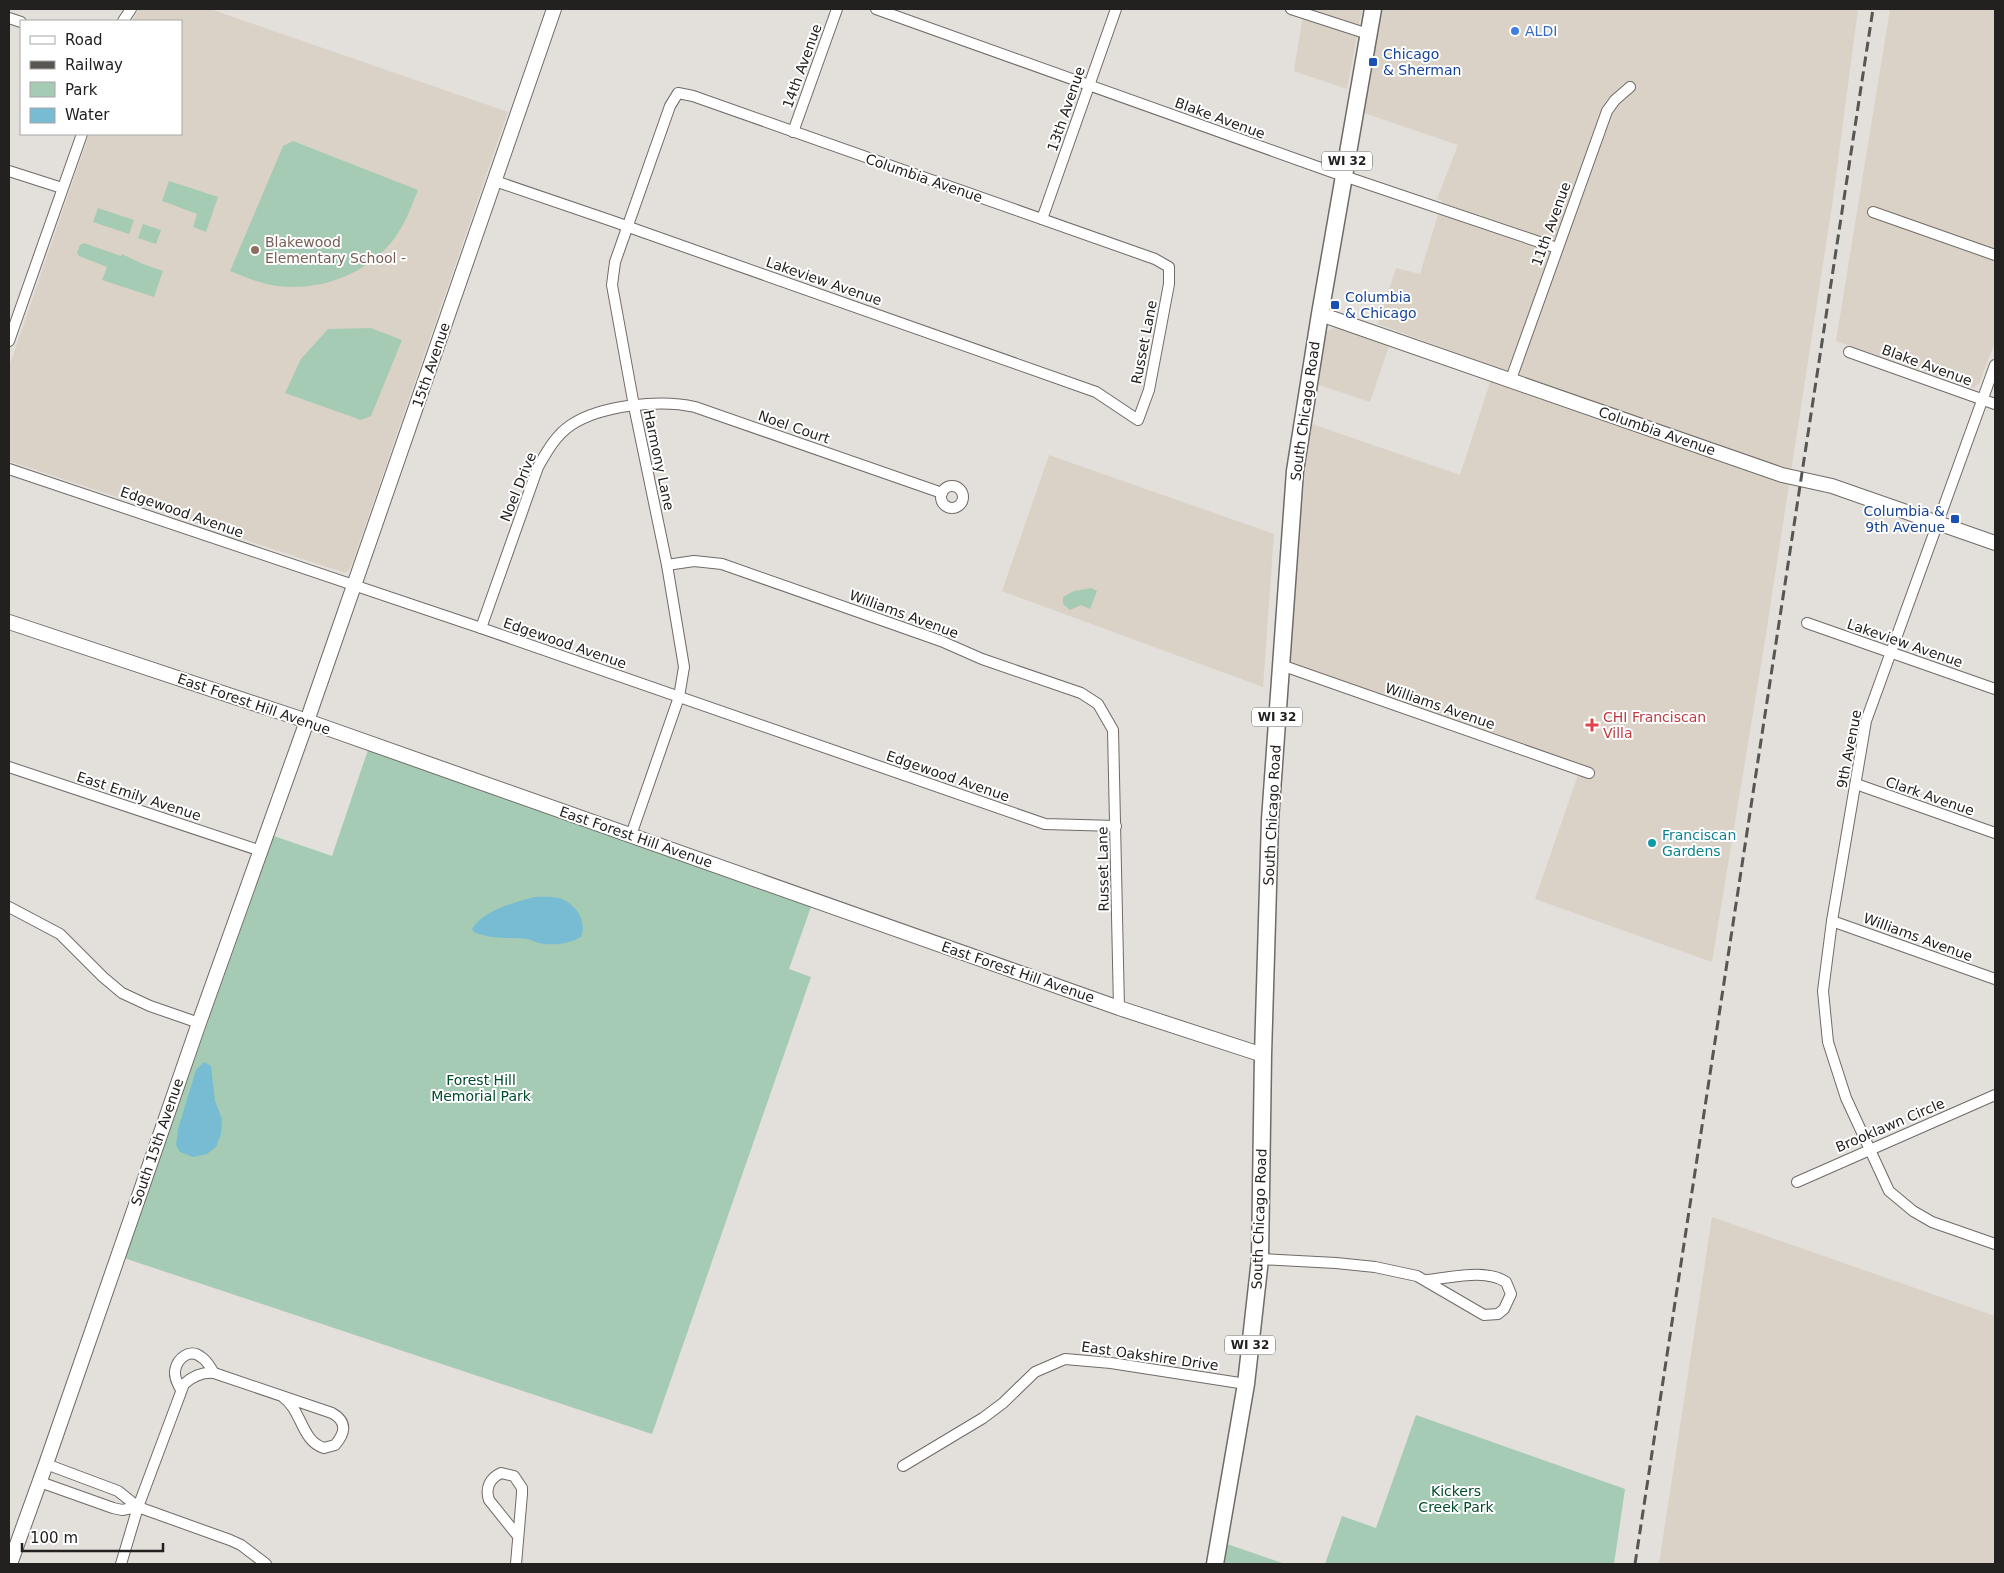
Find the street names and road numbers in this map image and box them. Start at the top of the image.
street label: 14th Avenue [779,22,825,110]
street label: 13th Avenue [1044,64,1088,154]
street label: Blake Avenue [1173,94,1267,142]
street label: Columbia Avenue [863,150,985,206]
road number: WI 32 [1322,152,1372,170]
street label: 11th Avenue [1528,180,1574,268]
street label: Lakeview Avenue [764,254,884,308]
street label: Russet Lane [1128,299,1160,385]
street label: 15th Avenue [409,320,453,410]
street label: South Chicago Road [1287,340,1323,482]
street label: Blake Avenue [1880,341,1974,389]
street label: Columbia Avenue [1596,403,1718,459]
street label: Noel Court [756,407,832,447]
street label: Harmony Lane [641,408,677,512]
street label: Noel Drive [497,450,539,524]
street label: Edgewood Avenue [118,483,246,541]
street label: Williams Avenue [847,587,961,641]
street label: Edgewood Avenue [501,614,629,672]
street label: Lakeview Avenue [1845,616,1965,670]
street label: East Forest Hill Avenue [175,670,333,738]
street label: Williams Avenue [1383,680,1497,732]
road number: WI 32 [1252,708,1302,726]
street label: 9th Avenue [1834,708,1864,790]
street label: South Chicago Road [1260,744,1284,886]
street label: Edgewood Avenue [884,747,1012,805]
street label: East Emily Avenue [75,768,203,824]
street label: Clark Avenue [1884,773,1976,819]
street label: East Forest Hill Avenue [557,803,715,871]
street label: Russet Lane [1094,826,1112,912]
street label: Williams Avenue [1861,910,1975,964]
street label: East Forest Hill Avenue [939,938,1097,1006]
street label: South 15th Avenue [128,1076,186,1208]
street label: Brooklawn Circle [1833,1095,1947,1155]
street label: South Chicago Road [1249,1148,1269,1290]
road number: WI 32 [1225,1336,1275,1354]
street label: East Oakshire Drive [1080,1338,1220,1374]

